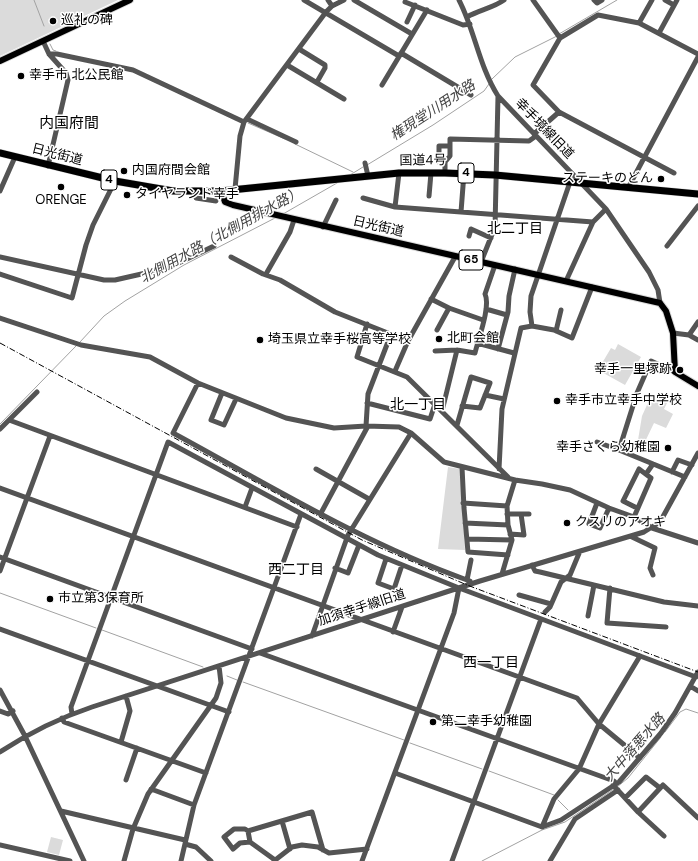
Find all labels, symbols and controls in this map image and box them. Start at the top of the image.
place label: 巡礼の碑 [61,13,113,29]
marker: 巡礼の碑 [48,16,58,26]
place label: 幸手市 北公民館 [29,68,123,84]
marker: 幸手市 北公民館 [16,71,26,81]
water label: 権現堂川用水路 [387,77,479,145]
street label: 幸手境線旧道 [511,96,577,162]
district label: 内国府間 [39,115,99,133]
street label: 日光街道 [30,141,84,169]
street label: 国道4号 [399,153,447,169]
place label: 内国府間会館 [132,163,210,179]
road number: 4 [458,163,474,183]
marker: 内国府間会館 [119,166,129,176]
road number: 4 [101,170,117,190]
place label: ステーキのどん [562,171,653,187]
marker: ステーキのどん [656,174,666,184]
marker: ORENGE [56,182,66,192]
water label: 北側用水路（北側用排水路） [137,185,305,287]
place label: タイヤランド幸手 [135,187,239,203]
marker: タイヤランド幸手 [122,190,132,200]
place label: ORENGE [35,193,87,209]
street label: 日光街道 [351,214,405,240]
district label: 北二丁目 [487,221,543,237]
road number: 65 [459,250,483,270]
place label: 北町会館 [447,331,499,347]
place label: 埼玉県立幸手桜高等学校 [268,332,411,348]
marker: 北町会館 [434,334,444,344]
marker: 埼玉県立幸手桜高等学校 [255,335,265,345]
place label: 幸手一里塚跡 [594,362,672,378]
marker: 幸手一里塚跡 [675,365,685,375]
place label: 幸手市立幸手中学校 [565,393,682,409]
marker: 幸手市立幸手中学校 [552,396,562,406]
district label: 北一丁目 [390,397,446,413]
place label: 幸手さくら幼稚園 [556,440,660,456]
marker: 幸手さくら幼稚園 [663,443,673,453]
place label: クスリのアオキ [575,515,666,531]
marker: クスリのアオキ [562,518,572,528]
district label: 西二丁目 [268,562,324,578]
street label: 加須幸手線旧道 [316,587,408,629]
place label: 市立第3保育所 [58,591,144,607]
marker: 市立第3保育所 [45,594,55,604]
district label: 西一丁目 [463,655,519,671]
water label: 大中落悪水路 [601,711,669,785]
place label: 第二幸手幼稚園 [441,714,532,730]
marker: 第二幸手幼稚園 [428,717,438,727]

